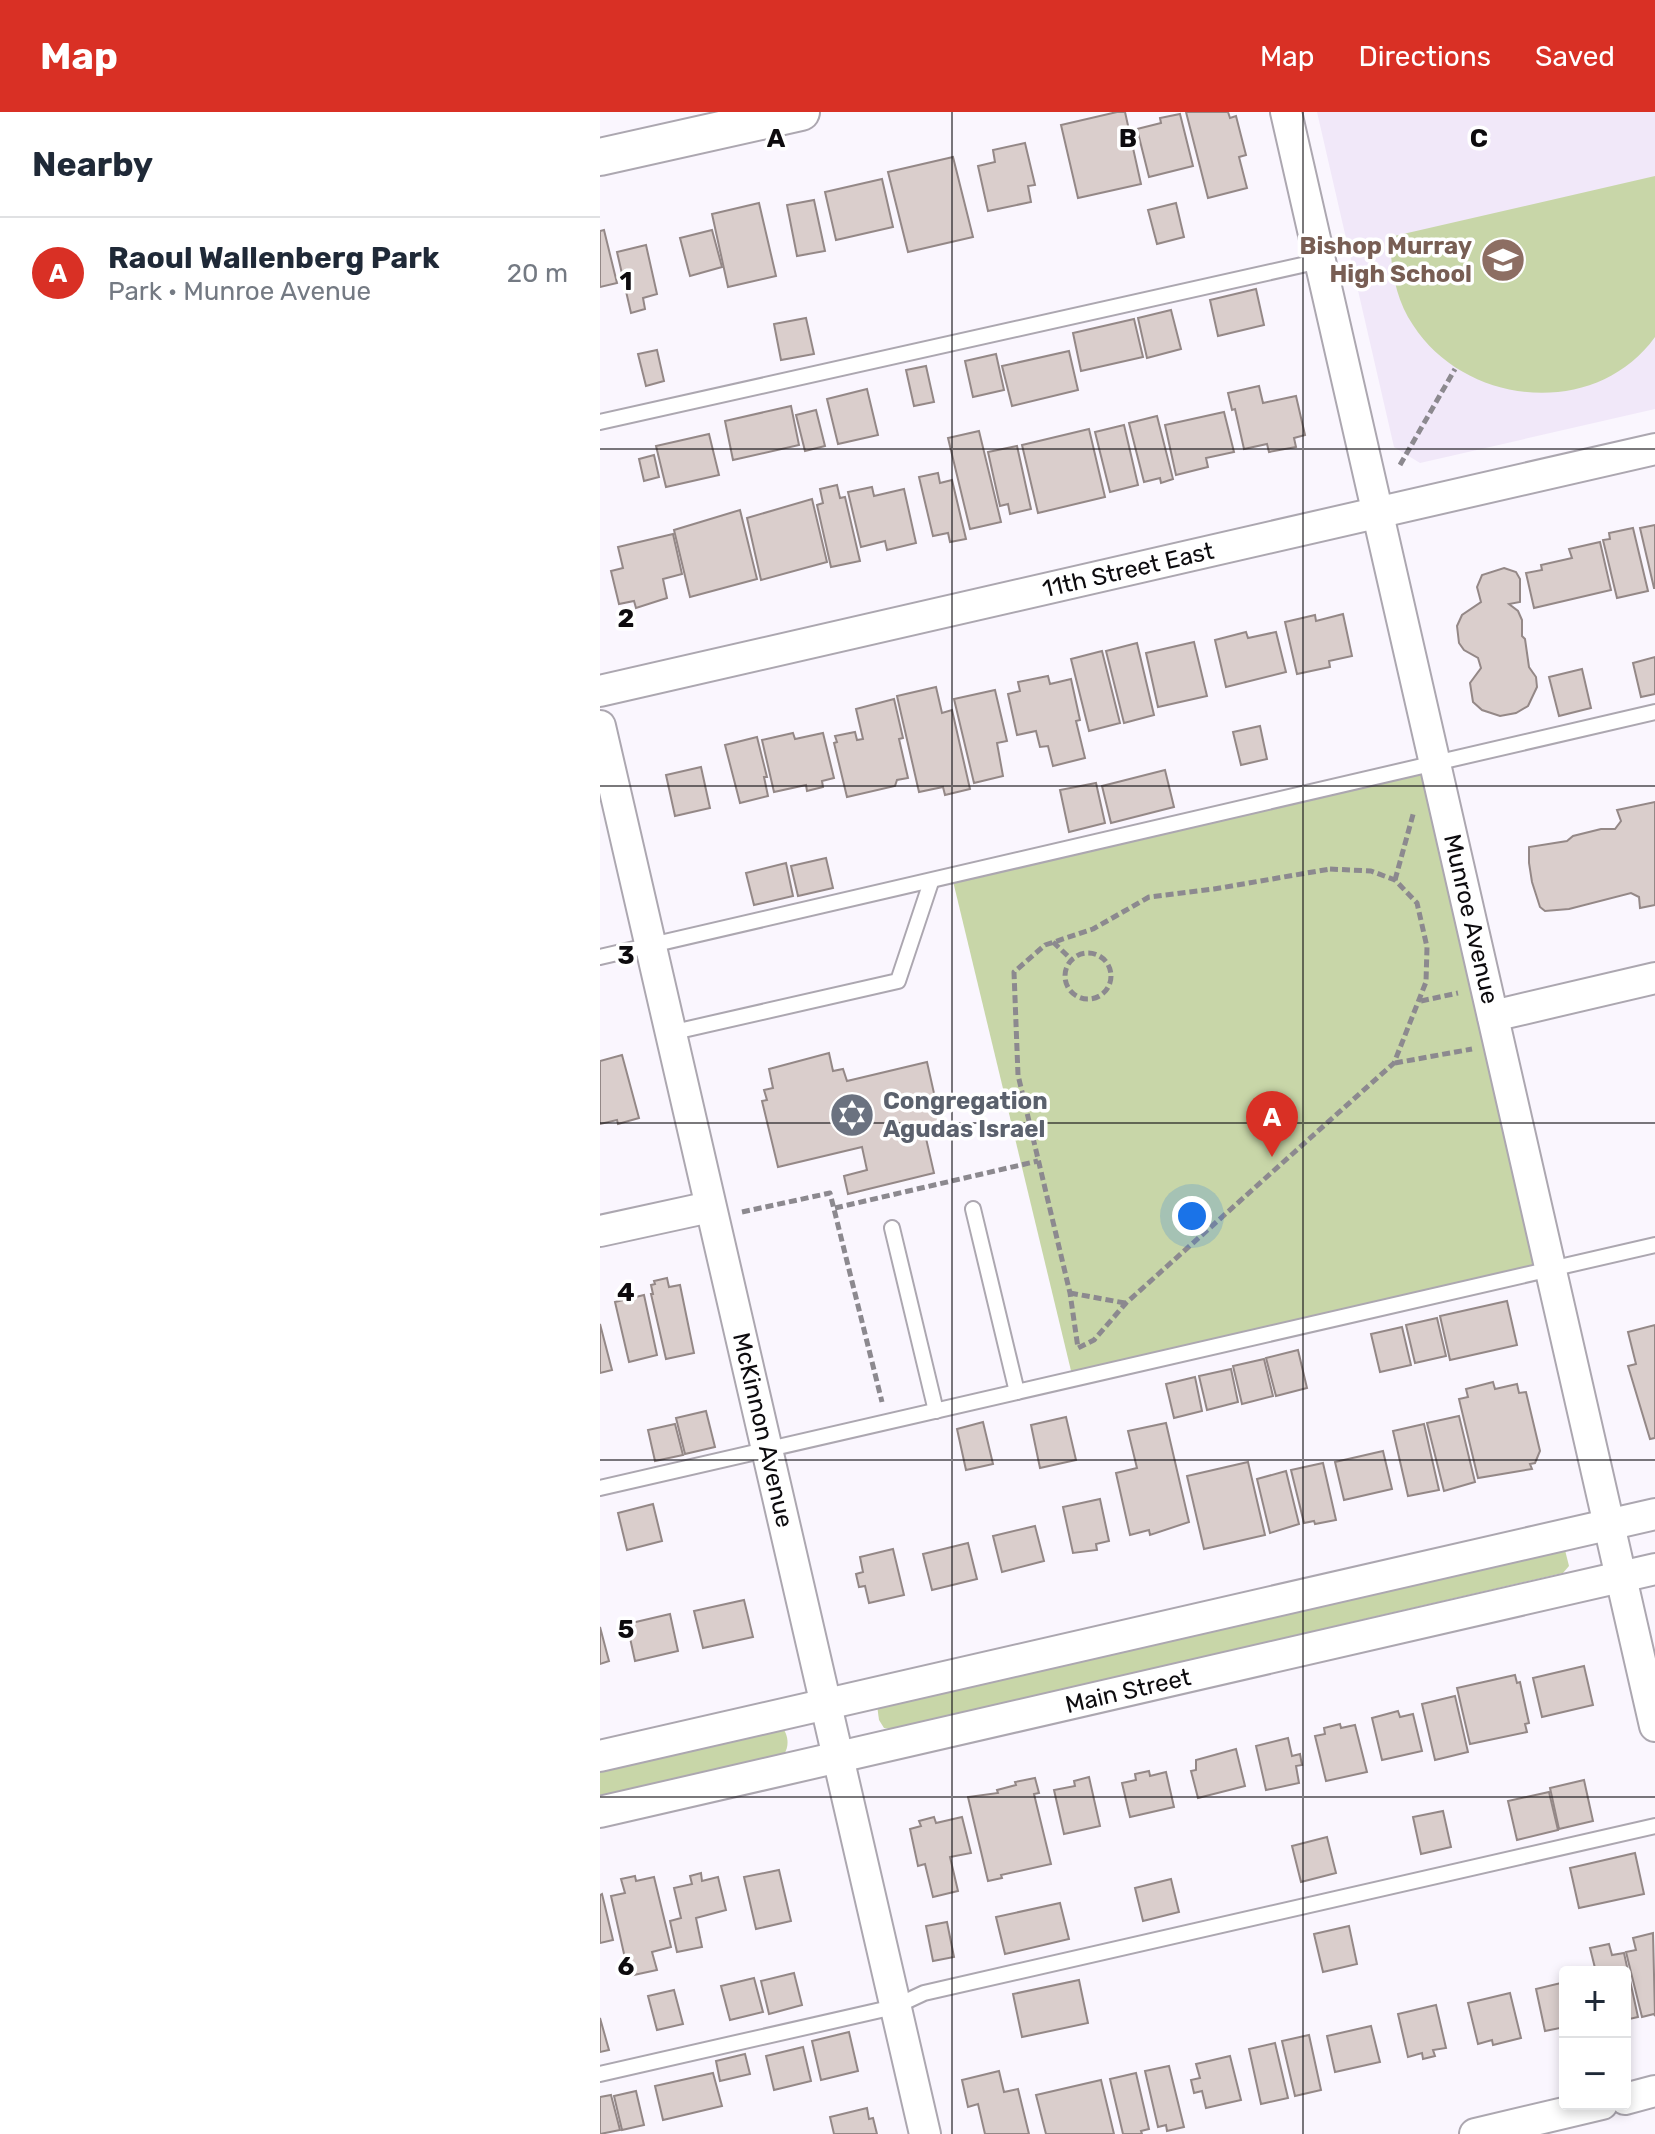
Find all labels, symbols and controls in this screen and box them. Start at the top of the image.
text: Map [40,33,118,79]
text: Map [1260,40,1314,73]
text: Directions [1358,40,1491,73]
text: Saved [1535,40,1615,73]
text: A [767,123,786,154]
text: B [1119,123,1137,154]
text: C [1470,123,1488,154]
text: Nearby [32,144,153,185]
place label: Bishop Murray High School [1300,232,1472,288]
school or university icon: Bishop Murray High School [1479,236,1527,284]
text: Raoul Wallenberg Park [108,240,439,276]
text: A [49,258,67,289]
text: 20 m [507,258,568,289]
text: 1 [620,266,632,297]
text: Park · Munroe Avenue [108,276,371,307]
street label: 11th Street East [1040,537,1216,603]
text: 2 [618,603,634,634]
street label: Munroe Avenue [1438,831,1504,1007]
text: 3 [617,940,635,971]
place label: Congregation Agudas Israel [883,1087,1048,1143]
synagogue icon: Congregation Agudas Israel [828,1091,876,1139]
pin: A [1246,1091,1298,1157]
your location [1172,1196,1212,1236]
text: 4 [617,1277,635,1308]
street label: McKinnon Avenue [727,1330,799,1530]
text: 5 [618,1614,634,1645]
street label: Main Street [1063,1663,1193,1719]
text: 6 [618,1951,635,1982]
map controls [1559,1966,1631,2110]
button: + [1559,1966,1631,2038]
button: − [1559,2038,1631,2110]

